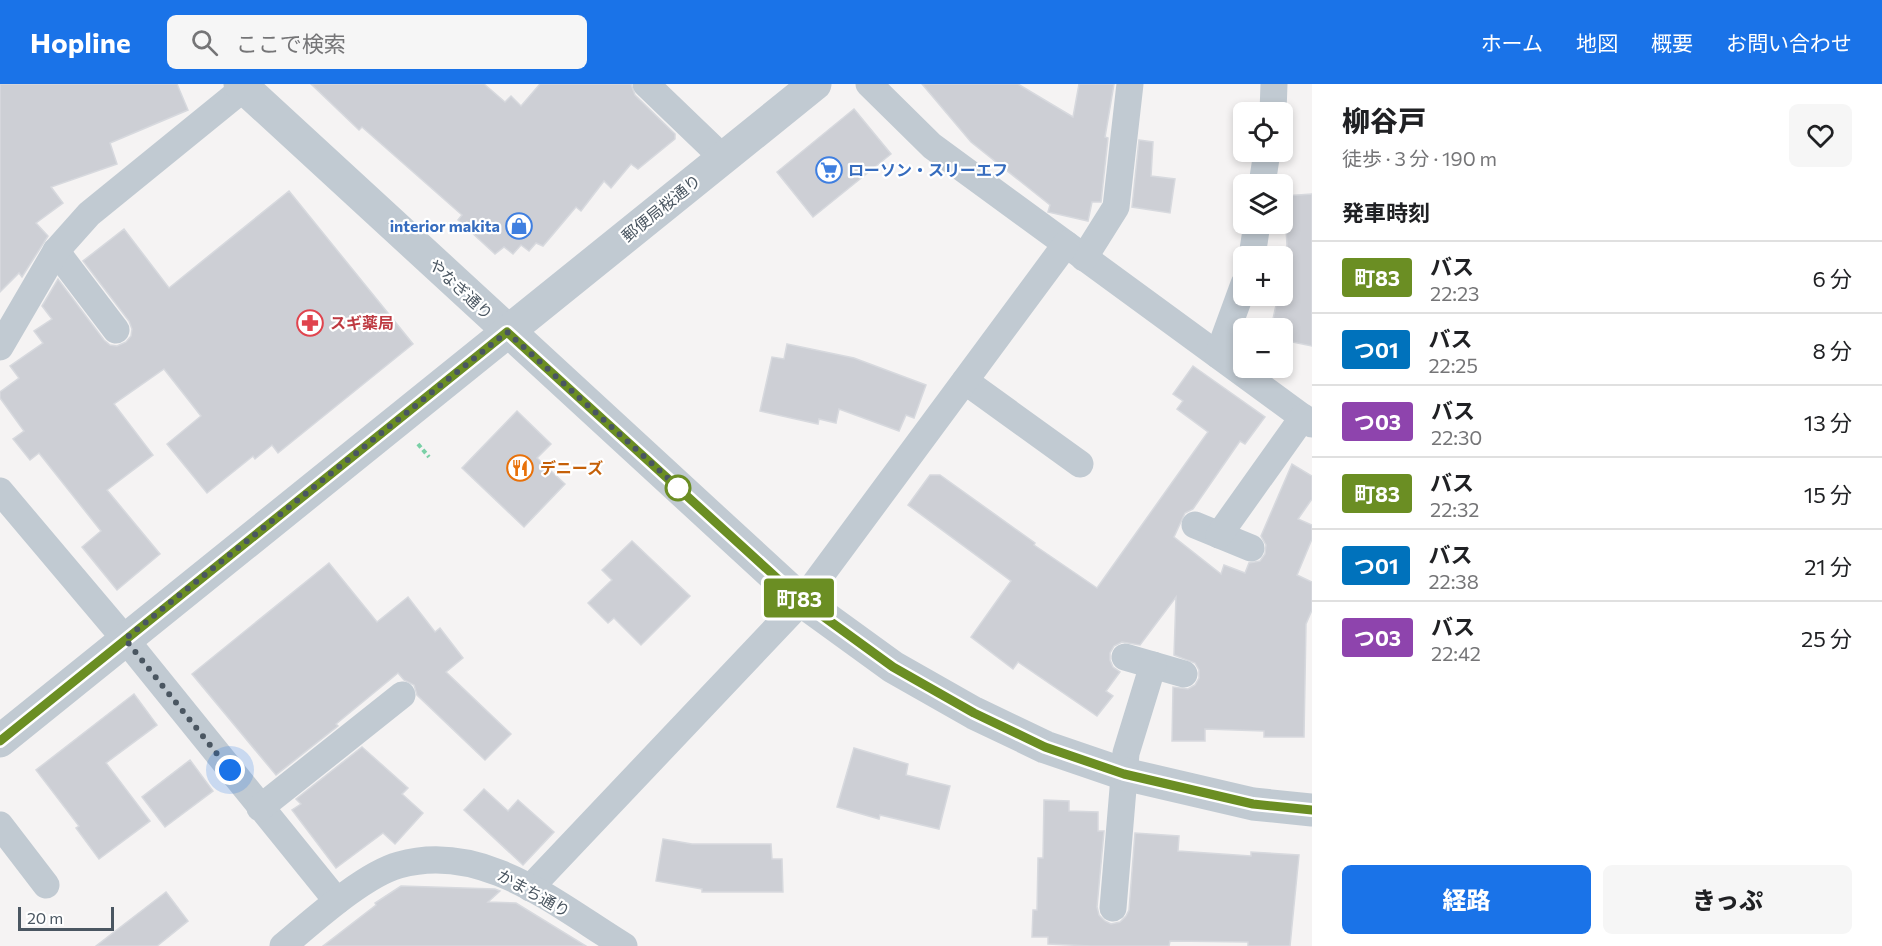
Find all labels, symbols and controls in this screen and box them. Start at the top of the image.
search box [167,15,587,69]
text: Hopline [30,25,131,59]
icon: search [188,26,221,59]
text: ここで検索 [236,30,346,57]
text: ホーム [1481,30,1543,55]
text: 地図 [1576,30,1618,55]
text: 概要 [1651,30,1693,55]
text: お問い合わせ [1726,30,1852,55]
map controls [1233,102,1293,378]
button: locate [1233,102,1293,162]
text: 柳谷戸 [1342,103,1426,137]
button: heart [1789,104,1852,167]
text: 徒歩 · 3 分 · 190 m [1342,146,1497,170]
supermarket icon: ローソン・スリーエフ [814,155,844,185]
place label: ローソン・スリーエフ [848,160,1008,179]
street label: 郵便局桜通り [617,170,704,245]
button: layers [1233,174,1293,234]
text: 発車時刻 [1342,199,1430,226]
shop icon: interior makita [504,211,534,241]
place label: interior makita [390,216,500,235]
button: + [1233,246,1293,306]
text: バス [1430,253,1474,280]
street label: やなぎ通り [426,254,497,323]
text: 町83 [1354,265,1400,290]
text: 6 分 [1812,265,1852,292]
text: 22:23 [1430,281,1480,305]
pharmacy icon: スギ薬局 [295,308,325,338]
place label: スギ薬局 [330,313,394,332]
button: − [1233,318,1293,378]
text: バス [1428,325,1472,352]
text: つ01 [1354,337,1398,362]
text: 8 分 [1812,337,1852,364]
text: 22:25 [1428,353,1478,377]
text: バス [1431,397,1475,424]
text: つ03 [1354,409,1401,434]
text: 13 分 [1804,409,1852,436]
text: 22:30 [1431,425,1482,449]
restaurant icon: デニーズ [505,453,535,483]
place label: デニーズ [540,458,603,477]
text: バス [1430,469,1474,496]
unlabelled marker [665,475,691,501]
text: 町83 [1354,481,1400,506]
text: 15 分 [1804,481,1852,508]
text: 22:32 [1430,497,1479,521]
text: バス [1428,541,1472,568]
text: つ01 [1354,553,1398,578]
text: 21 分 [1804,553,1852,580]
text: 22:38 [1428,569,1479,593]
line badge: 町83 [764,578,834,618]
text: 町83 [776,586,822,611]
text: バス [1431,613,1475,640]
text: つ03 [1354,625,1401,650]
text: 25 分 [1801,625,1852,652]
text: 22:42 [1431,641,1481,665]
your location [215,755,245,785]
street label: かまち通り [495,865,574,920]
button: 経路 [1342,865,1591,934]
button: きっぷ [1603,865,1852,934]
scale bar [18,904,114,932]
text: 20 m [27,908,63,927]

